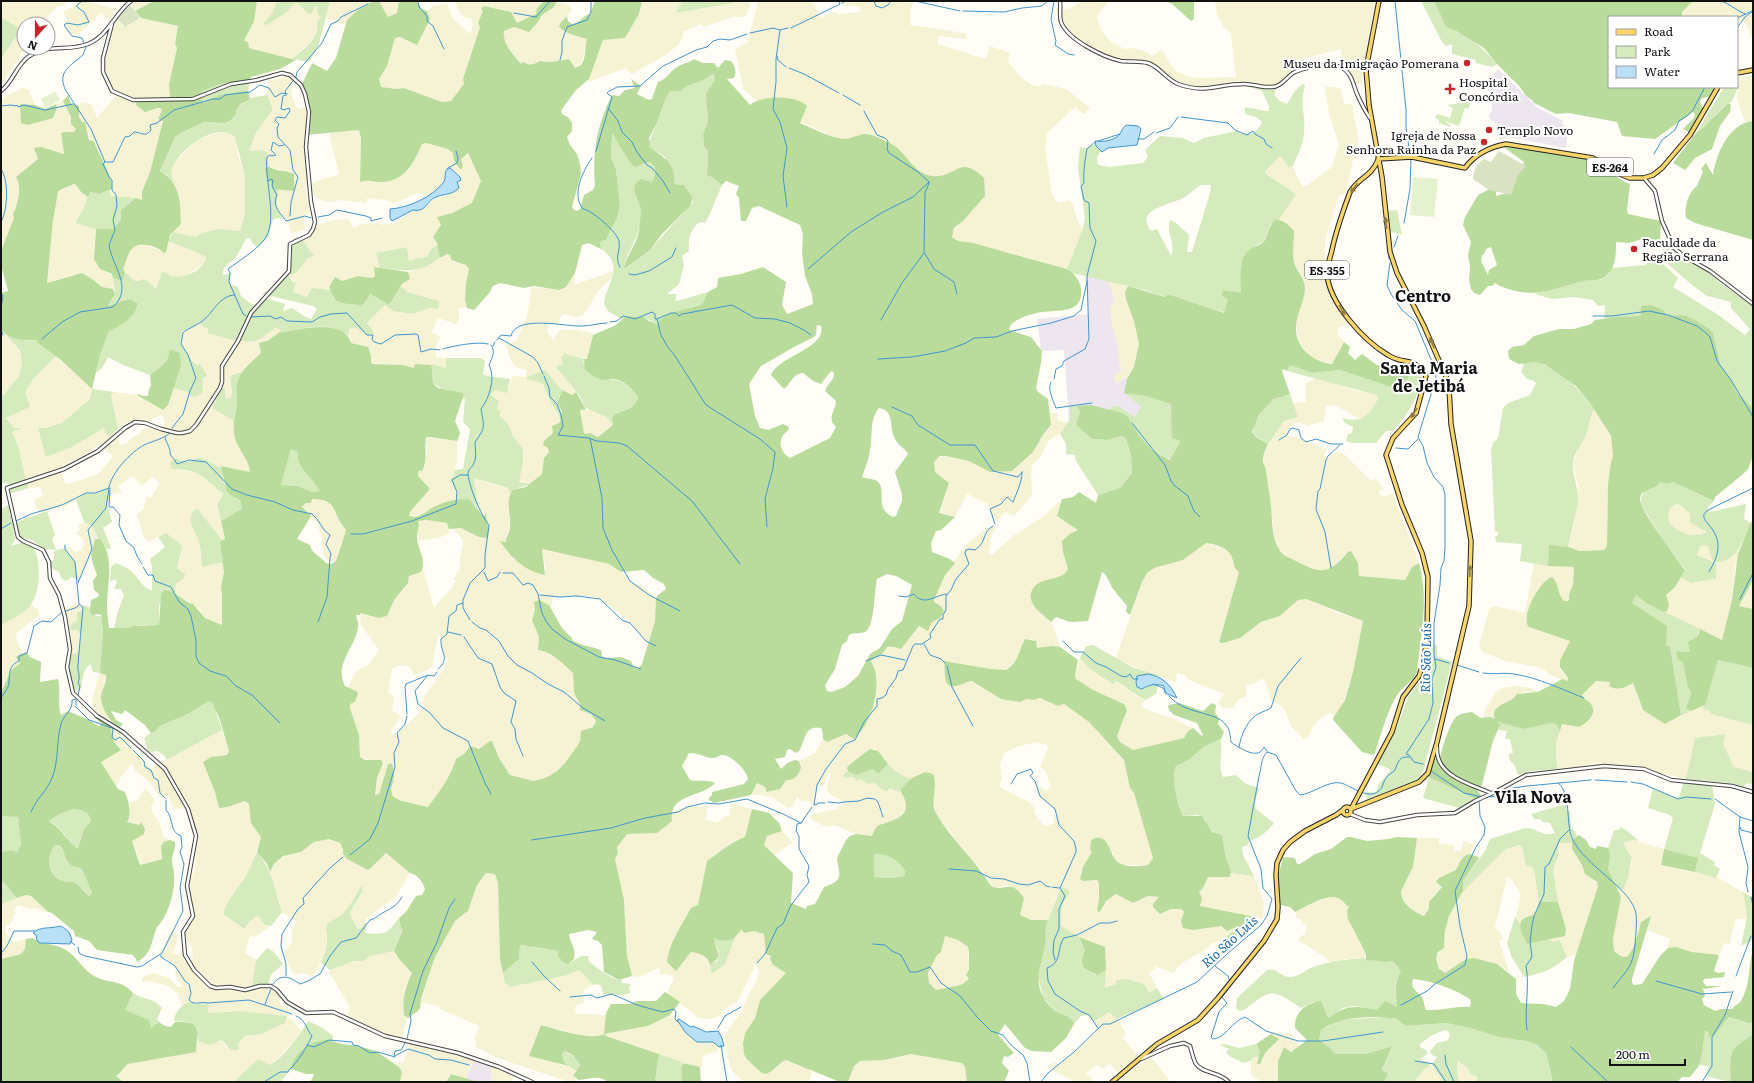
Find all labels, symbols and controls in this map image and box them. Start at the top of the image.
north arrow [16,16,56,56]
legend [1608,16,1738,88]
text: Road [1644,22,1674,40]
text: N [25,37,39,55]
text: Park [1644,42,1671,60]
place label: Museu da Imigração Pomerana [1283,54,1460,72]
marker: Museu da Imigração Pomerana [1462,58,1472,68]
text: Water [1644,62,1680,80]
place label: Hospital Concórdia [1459,73,1519,105]
marker: Hospital Concórdia [1444,83,1456,95]
place label: Templo Novo [1497,121,1573,139]
marker: Templo Novo [1484,125,1494,135]
place label: Igreja de Nossa Senhora Rainha da Paz [1346,126,1477,158]
marker: Igreja de Nossa Senhora Rainha da Paz [1479,137,1489,147]
road number: ES-264 [1587,158,1633,176]
one-way arrow [1350,182,1358,193]
one-way arrow [1383,217,1389,229]
place label: Faculdade da Região Serrana [1642,233,1729,265]
marker: Faculdade da Região Serrana [1629,244,1639,254]
road number: ES-355 [1305,261,1349,279]
district label: Centro [1395,283,1451,307]
one-way arrow [1338,304,1345,316]
one-way arrow [1428,337,1434,349]
district label: Santa Maria de Jetibá [1380,355,1478,397]
one-way arrow [1411,407,1418,419]
one-way arrow [1467,565,1474,577]
water label: Rio São Luís [1415,623,1435,693]
district label: Vila Nova [1494,784,1573,808]
water label: Rio São Luís [1197,910,1262,971]
scale bar [1610,1041,1685,1067]
text: 200 m [1616,1045,1650,1063]

